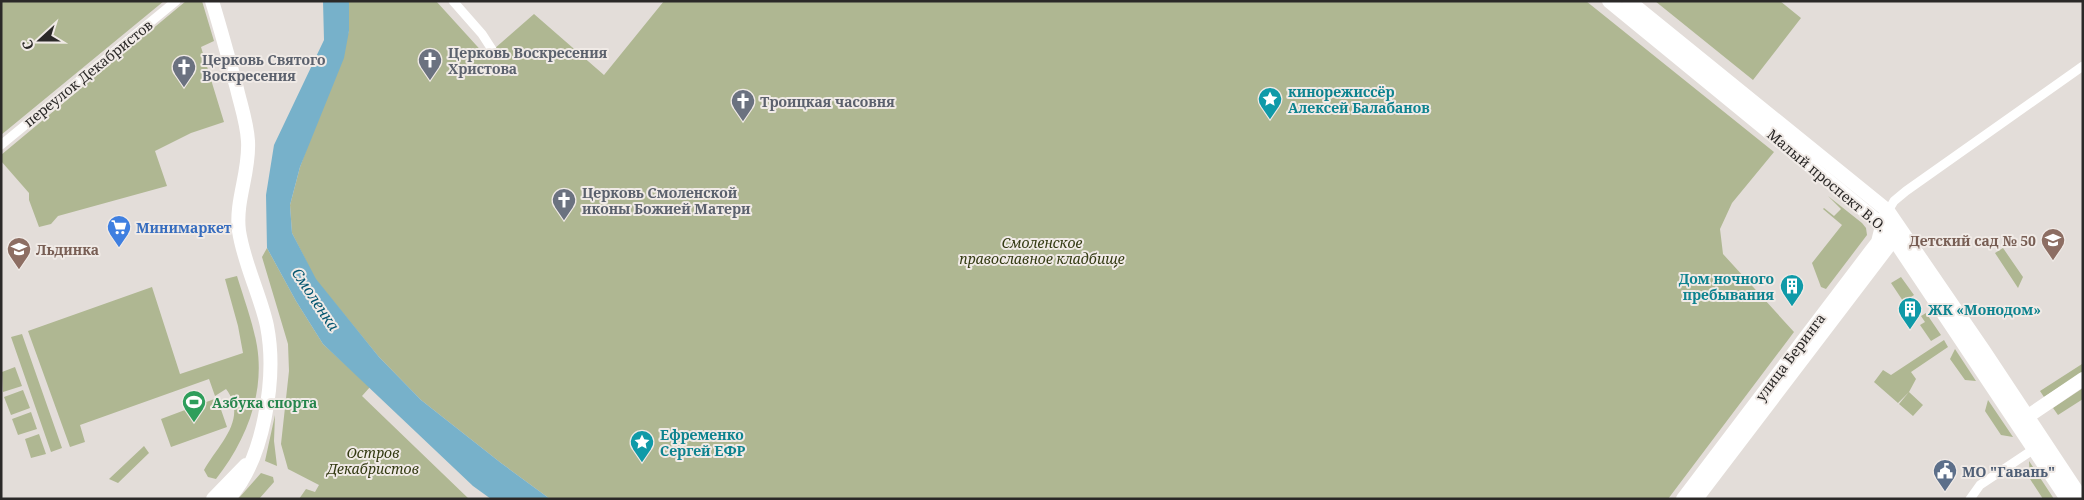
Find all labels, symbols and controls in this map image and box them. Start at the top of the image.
north arrow [15,15,65,65]
street label: переулок Декабристов [20,15,157,131]
text: С [17,37,38,53]
place label: Церковь Воскресения Христова [448,43,608,78]
church icon: Церковь Воскресения Христова [417,47,443,81]
place label: Церковь Святого Воскресения [202,50,326,85]
church icon: Церковь Святого Воскресения [171,54,197,88]
place label: кинорежиссёр Алексей Балабанов [1288,82,1430,117]
place icon: кинорежиссёр Алексей Балабанов [1257,86,1283,120]
church icon: Троицкая часовня [730,88,756,122]
place label: Троицкая часовня [760,92,895,111]
street label: Малый проспект В.О. [1763,124,1891,236]
place label: Церковь Смоленской иконы Божией Матери [582,183,751,218]
church icon: Церковь Смоленской иконы Божией Матери [551,187,577,221]
supermarket icon: Минимаркет [106,214,132,248]
place label: Минимаркет [136,218,232,237]
school or university icon: Детский сад № 50 [2040,227,2066,261]
place label: Детский сад № 50 [1909,231,2036,250]
park label: Смоленское православное кладбище [959,233,1125,268]
school or university icon: Льдинка [6,236,32,270]
place label: Льдинка [36,240,99,259]
water label: Смоленка [288,264,345,335]
place label: Дом ночного пребывания [1679,269,1774,304]
building icon: Дом ночного пребывания [1779,273,1805,307]
building icon: ЖК «Монодом» [1897,296,1923,330]
place label: ЖК «Монодом» [1928,300,2041,319]
street label: улица Беринга [1751,309,1829,405]
sports icon: Азбука спорта [181,389,207,423]
place label: Азбука спорта [212,393,317,412]
place label: Ефременко Сергей ЕФР [660,425,746,460]
place icon: Ефременко Сергей ЕФР [629,429,655,463]
park label: Остров Декабристов [325,443,419,478]
public building icon: МО "Гавань" [1932,458,1958,492]
place label: МО "Гавань" [1962,462,2055,481]

